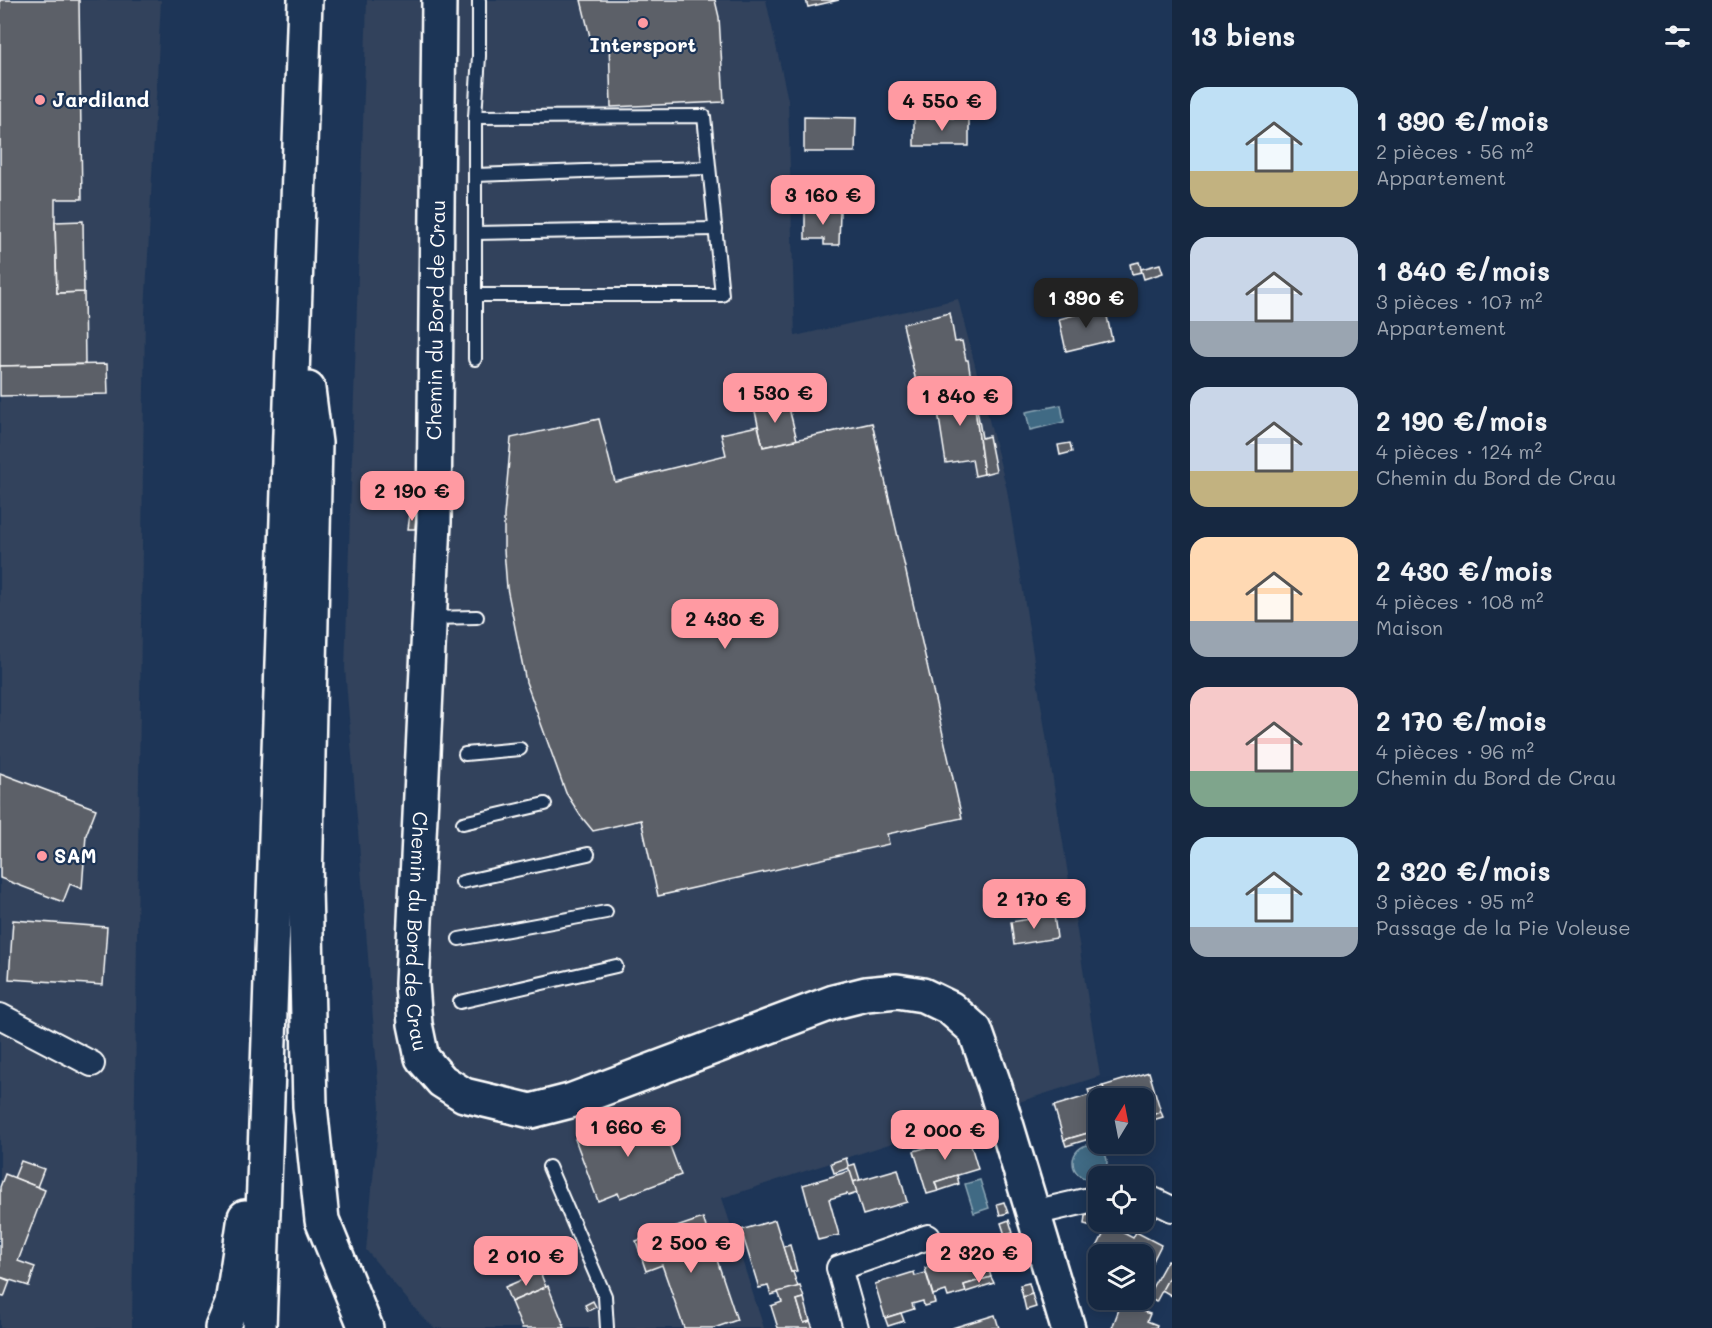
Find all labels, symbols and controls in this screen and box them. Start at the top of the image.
marker: Intersport [636,16,650,30]
text: 13 biens [1190,19,1295,53]
icon: filters [1661,20,1694,53]
place label: Intersport [589,31,697,57]
pin: 4 550 € [887,81,997,132]
place label: Jardiland [52,86,149,112]
text: 4 550 € [902,87,982,113]
marker: Jardiland [33,93,47,107]
text: 1 390 €/mois [1376,104,1549,138]
icon: home [1238,111,1310,183]
text: 2 pièces · 56 m² [1376,138,1533,164]
text: Appartement [1376,164,1506,190]
pin: 3 160 € [768,175,878,226]
text: 3 160 € [785,181,861,207]
street label: Chemin du Bord de Crau [420,200,450,440]
text: 1 840 €/mois [1376,254,1550,288]
icon: home [1238,261,1310,333]
pin: 1 390 € [1031,278,1141,329]
text: 1 390 € [1048,284,1124,310]
text: 3 pièces · 107 m² [1376,288,1543,314]
text: Appartement [1376,314,1506,340]
pin: 1 530 € [720,373,830,424]
pin: 1 840 € [905,376,1015,427]
text: 1 530 € [737,379,813,405]
text: 1 840 € [921,382,999,408]
text: 2 190 €/mois [1376,404,1548,438]
icon: home [1238,411,1310,483]
text: 4 pièces · 124 m² [1376,438,1542,464]
text: Chemin du Bord de Crau [1376,464,1616,490]
pin: 2 190 € [357,471,467,522]
text: 2 190 € [374,477,450,503]
text: 2 430 €/mois [1376,554,1553,588]
icon: home [1238,561,1310,633]
text: 4 pièces · 108 m² [1376,588,1544,614]
pin: 2 430 € [670,599,780,650]
text: 2 430 € [685,605,765,631]
text: Maison [1376,614,1443,640]
text: 2 170 €/mois [1376,704,1547,738]
icon: home [1238,711,1310,783]
text: 4 pièces · 96 m² [1376,738,1534,764]
text: Chemin du Bord de Crau [1376,764,1616,790]
street label: Chemin du Bord de Crau [400,811,434,1053]
place label: SAM [54,842,97,868]
marker: SAM [35,849,49,863]
text: 2 320 €/mois [1376,854,1551,888]
icon: home [1238,861,1310,933]
pin: 2 170 € [979,879,1089,930]
text: 2 170 € [997,885,1071,911]
text: 3 pièces · 95 m² [1376,888,1534,914]
text: Passage de la Pie Voleuse [1376,914,1631,940]
north arrow [1088,1088,1154,1154]
map controls [1088,1088,1154,1310]
pin: 1 660 € [573,1107,683,1158]
pin: 2 000 € [890,1110,1000,1161]
text: 1 660 € [590,1113,666,1139]
text: 2 000 € [905,1116,985,1142]
button: locate [1088,1166,1154,1232]
pin: 2 500 € [636,1223,746,1274]
text: 2 500 € [651,1229,731,1255]
pin: 2 320 € [924,1233,1034,1284]
pin: 2 010 € [471,1236,581,1287]
text: 2 320 € [940,1239,1018,1265]
text: 2 010 € [488,1242,564,1268]
button: layers [1088,1244,1154,1310]

